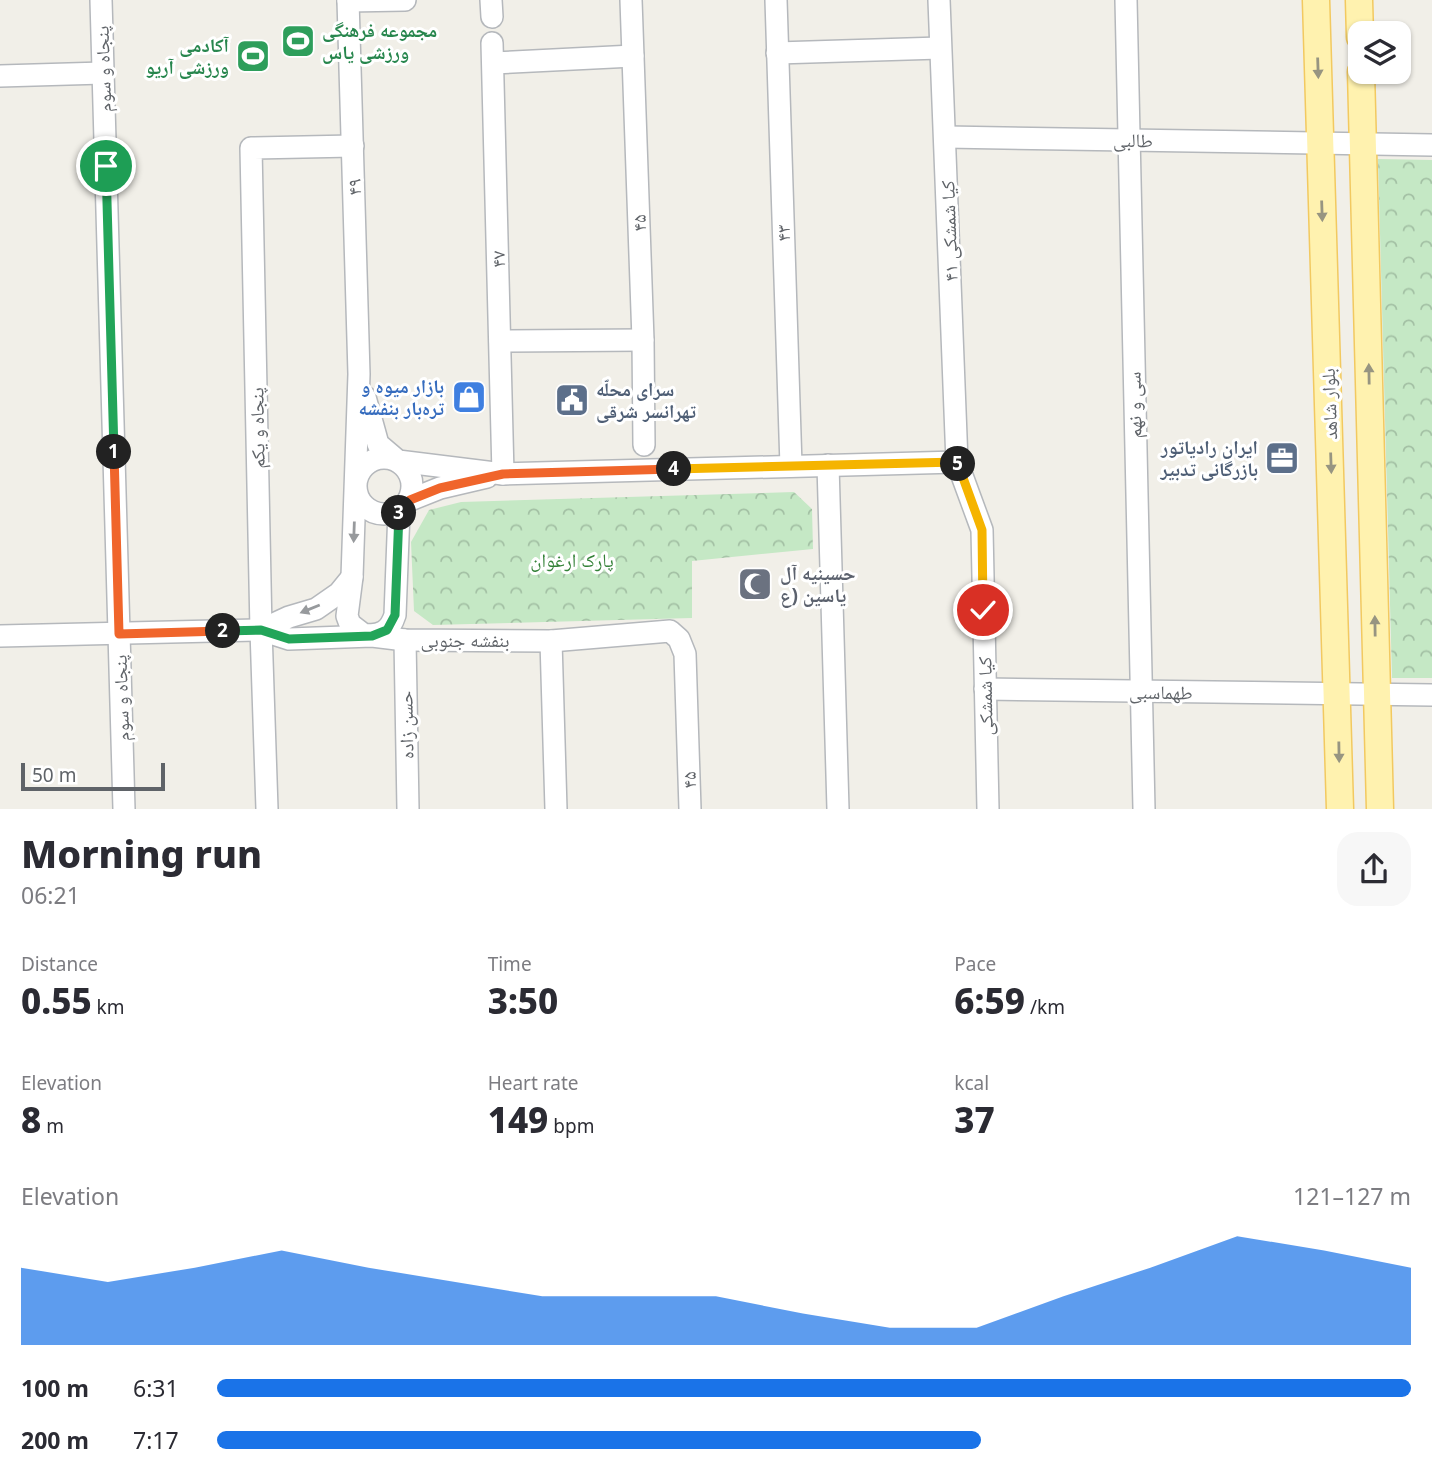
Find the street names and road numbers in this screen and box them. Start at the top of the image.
street label: پنجاه و سوم [88,25,119,113]
street label: طالبی [1113,127,1153,153]
street label: ۴۹ [341,178,367,196]
street label: ۴۱ کیا شمشکی [934,180,964,282]
street label: ۴۵ [626,214,652,232]
street label: ۴۳ [770,224,796,242]
street label: ۴۷ [485,250,511,268]
street label: بلوار شاهد [1315,368,1343,440]
street label: سی و نهم [1120,371,1148,439]
street label: پنجاه و یکم [243,387,271,469]
street label: بنفشه جنوبی [420,627,510,653]
street label: پنجاه و سوم [106,654,137,742]
street label: کیا شمشکی [971,656,999,736]
street label: طهماسبی [1129,678,1193,706]
street label: حسن زاده [392,691,420,759]
street label: ۴۵ [676,771,702,789]

